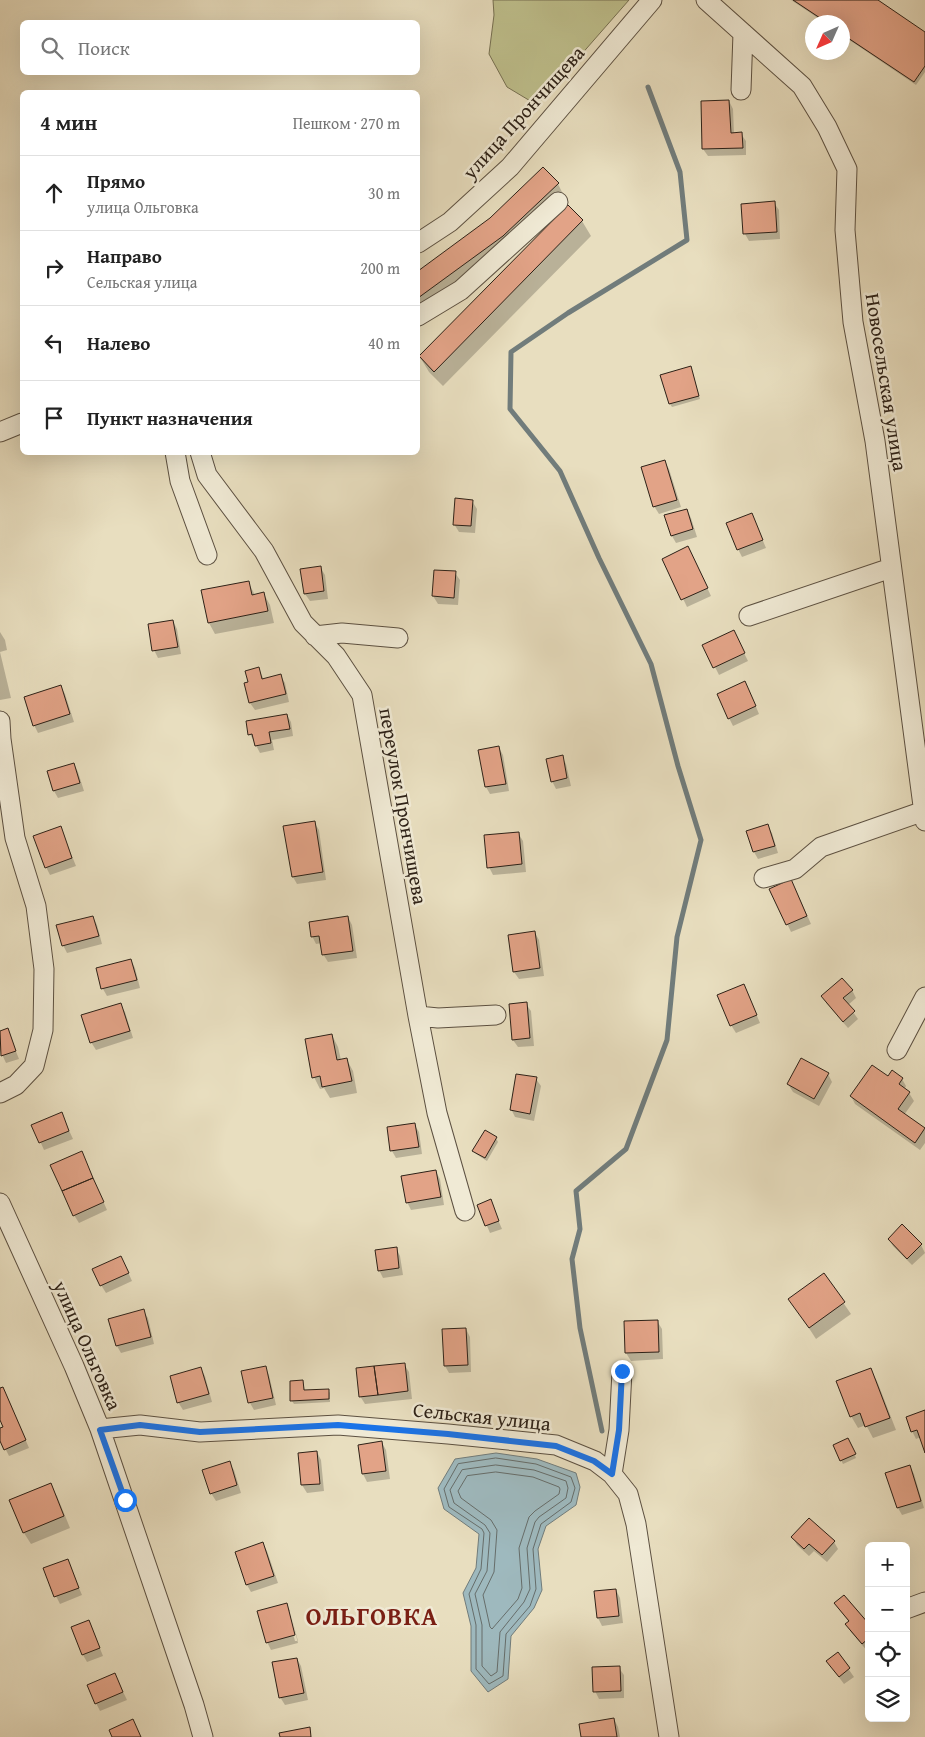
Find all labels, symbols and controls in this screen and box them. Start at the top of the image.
north arrow [805,15,850,60]
search box [20,20,420,75]
icon: search [38,34,66,62]
text: Поиск [78,34,130,62]
street label: улица Прончищева [454,39,591,186]
text: 4 мин [40,107,97,138]
text: Пешком · 270 m [293,111,400,135]
text: Прямо [87,167,145,195]
icon: ahead [40,179,68,207]
text: 30 m [368,181,400,205]
text: улица Ольговка [87,195,199,219]
text: Направо [87,242,162,270]
icon: right [40,254,68,282]
text: 200 m [360,256,400,280]
text: Сельская улица [87,270,197,294]
street label: Новосельская улица [859,291,915,473]
icon: left [40,329,68,357]
text: Налево [87,329,150,357]
text: 40 m [368,331,400,355]
icon: arrive [40,404,68,432]
text: Пункт назначения [87,404,253,432]
street label: переулок Прончищева [372,705,436,907]
street label: улица Ольговка [46,1275,130,1415]
route end [611,1360,634,1383]
street label: Сельская улица [412,1394,553,1438]
route start [114,1489,137,1512]
map controls [865,1542,910,1722]
button: + [865,1542,910,1587]
button: − [865,1587,910,1632]
district label: ОЛЬГОВКА [306,1598,438,1634]
button: locate [865,1632,910,1677]
button: layers [865,1677,910,1722]

